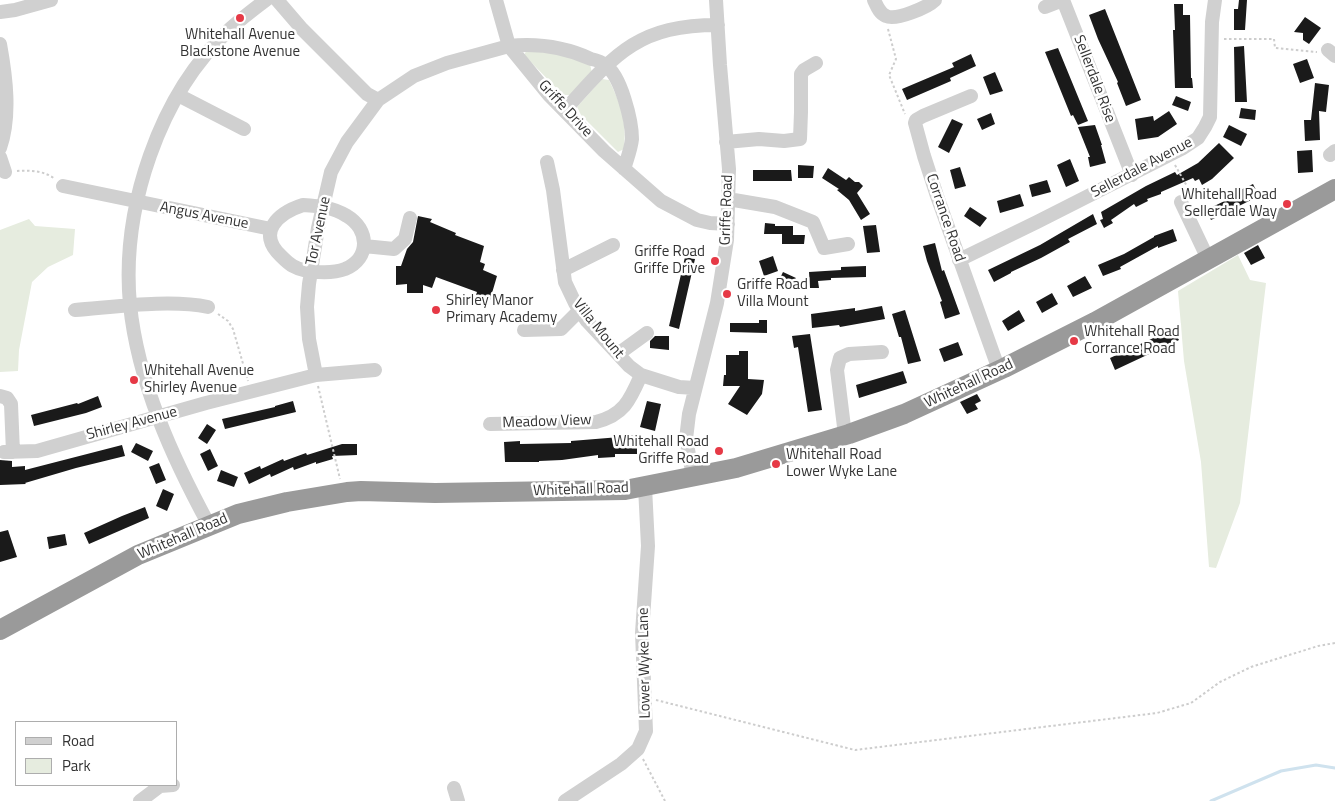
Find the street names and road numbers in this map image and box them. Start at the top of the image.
street label: Sellerdale Rise [1069,33,1119,125]
street label: Griffe Drive [534,77,596,141]
street label: Sellerdale Avenue [1088,134,1196,202]
street label: Corrance Road [922,172,968,264]
street label: Griffe Road [717,174,737,246]
street label: Tor Avenue [303,195,335,267]
street label: Angus Avenue [158,199,250,233]
street label: Villa Mount [569,296,627,362]
street label: Whitehall Road [922,356,1016,412]
street label: Shirley Avenue [85,403,179,445]
street label: Meadow View [502,411,592,433]
street label: Whitehall Road [533,479,629,501]
street label: Whitehall Road [135,510,231,564]
street label: Lower Wyke Lane [635,607,655,719]

